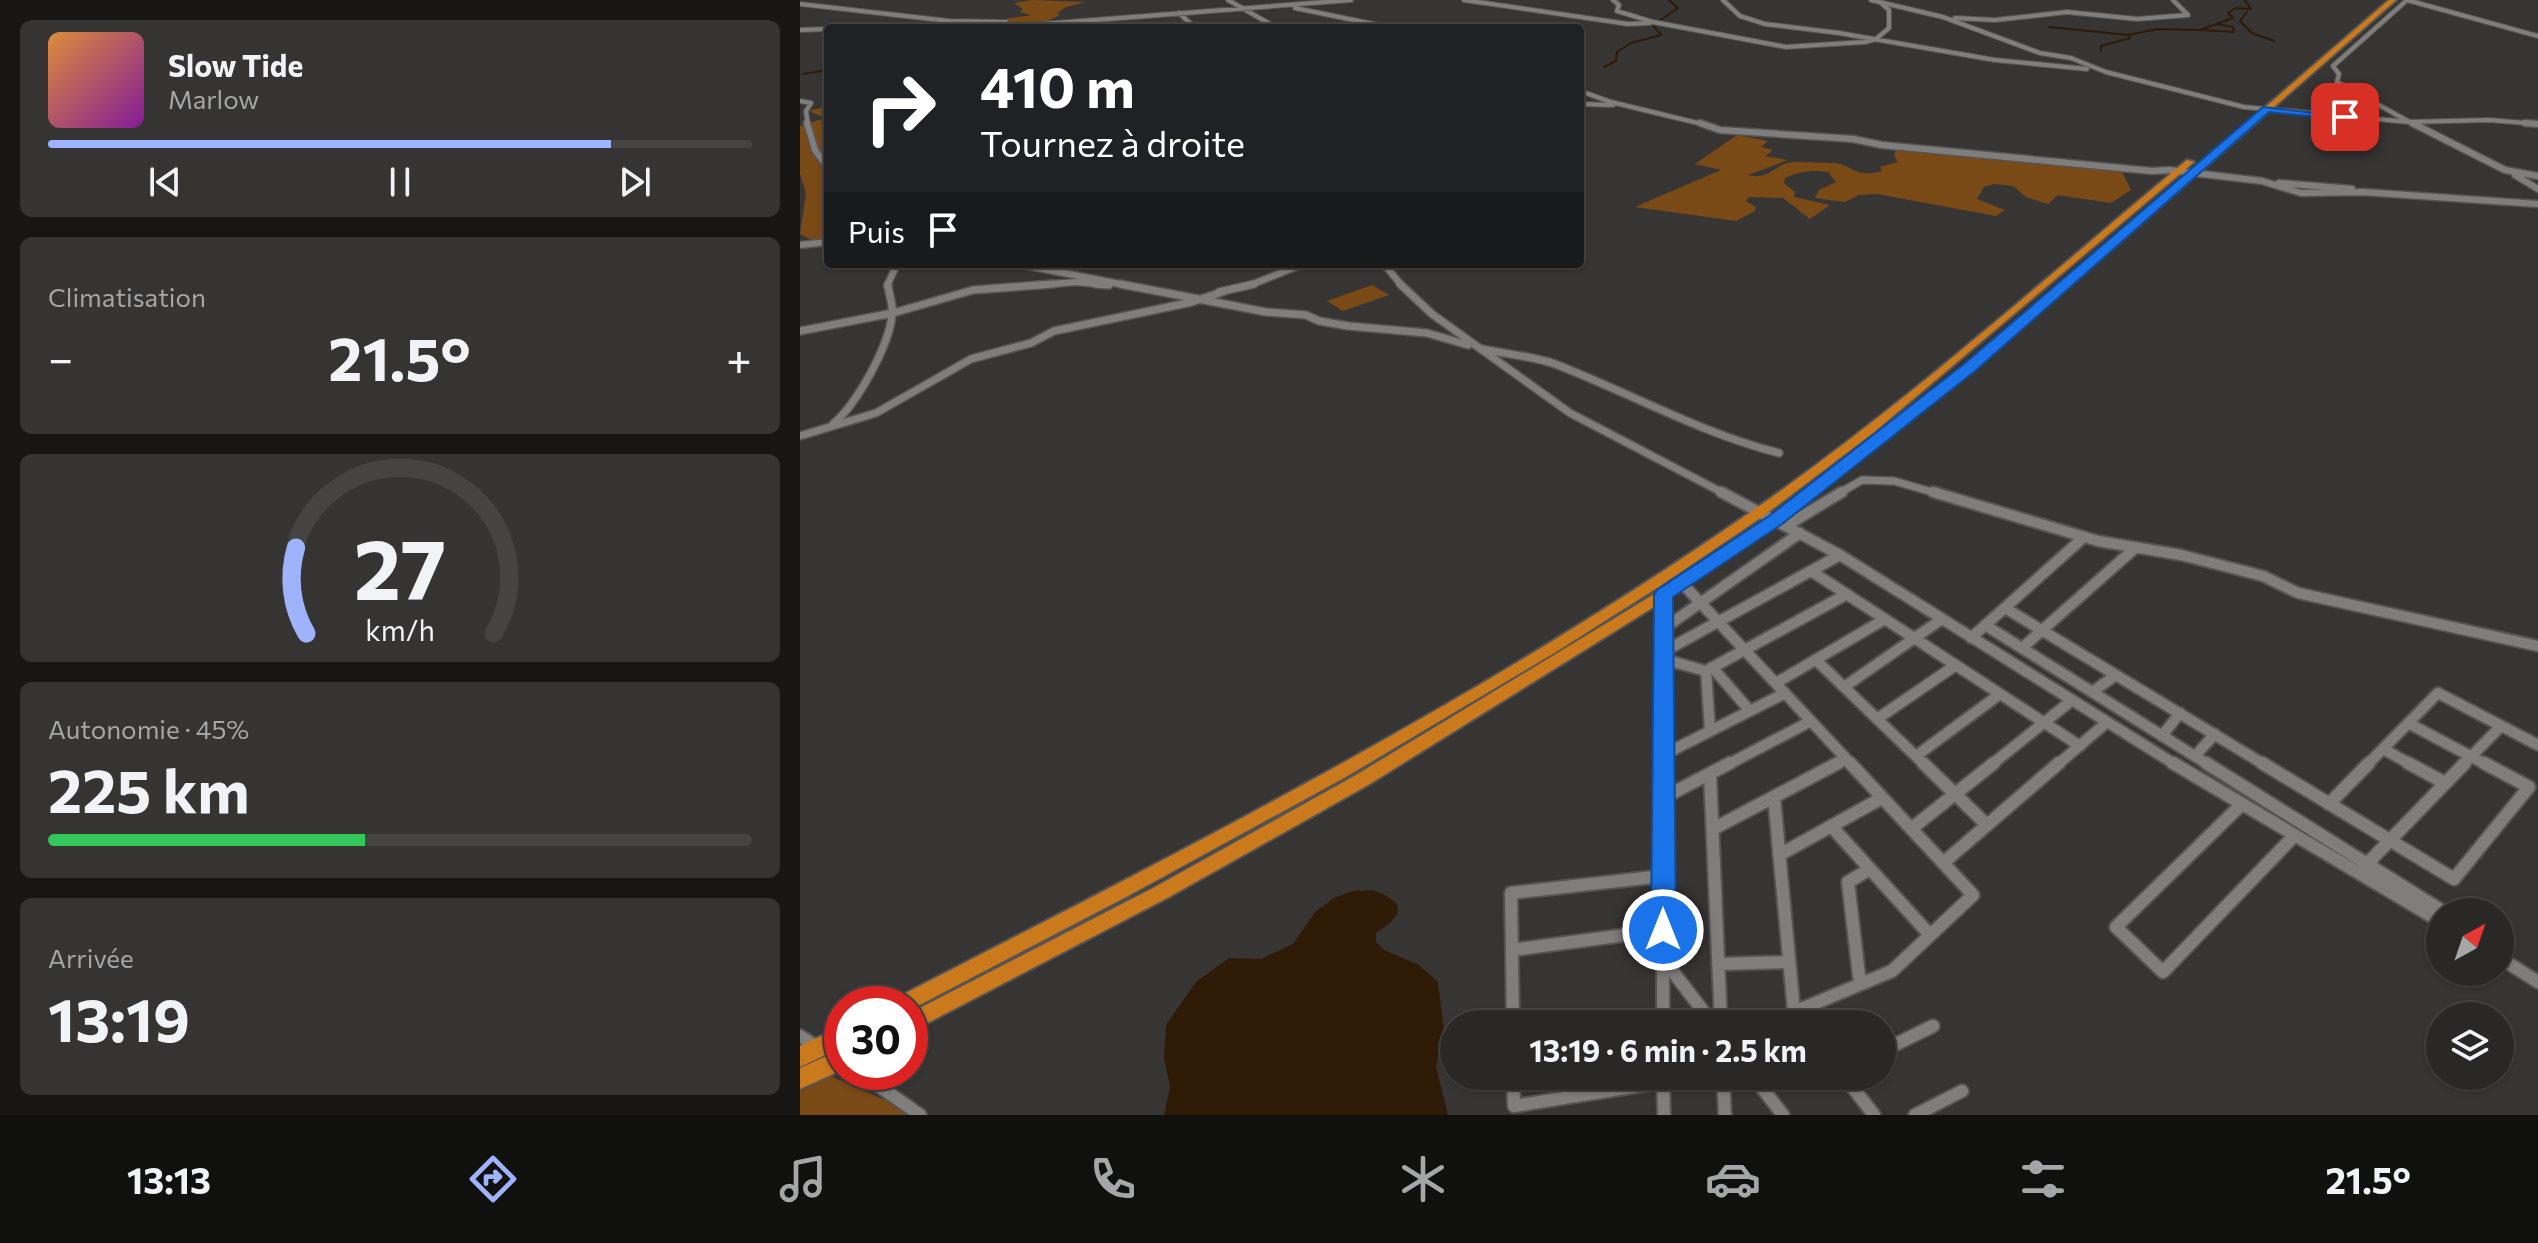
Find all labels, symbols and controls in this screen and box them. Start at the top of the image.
text: Slow Tide [168,46,303,83]
text: 410 m [980,51,1135,120]
icon: right [848,56,952,160]
text: Marlow [168,83,259,114]
pin [2311,83,2379,151]
icon: arrive [2323,95,2367,139]
text: Tournez à droite [980,120,1245,164]
icon: previous [143,160,187,204]
icon: pause [378,160,422,204]
icon: next [613,160,657,204]
icon: arrive [921,208,965,252]
text: Puis [848,212,905,249]
text: Climatisation [48,281,206,312]
text: 21.5° [328,320,471,393]
text: − [48,330,73,384]
text: + [726,330,752,384]
text: 27 [354,514,446,616]
text: km/h [365,612,435,647]
text: Autonomie · 45% [48,713,249,744]
text: 225 km [48,752,250,825]
position arrow [1621,888,1705,972]
north arrow [2426,898,2514,986]
map controls [2426,898,2514,1090]
text: Arrivée [48,942,134,973]
text: 13:19 [48,981,190,1054]
speed limit sign: 30 [824,986,928,1090]
button: layers [2426,1002,2514,1090]
text: 13:19 · 6 min · 2.5 km [1529,1031,1807,1068]
icon: directions [465,1151,521,1207]
icon: music [775,1151,831,1207]
icon: phone [1085,1151,1141,1207]
icon: climate [1395,1151,1451,1207]
icon: car [1705,1151,1761,1207]
icon: filters [2015,1151,2071,1207]
text: 13:13 [127,1157,211,1201]
text: 21.5° [2325,1157,2411,1201]

